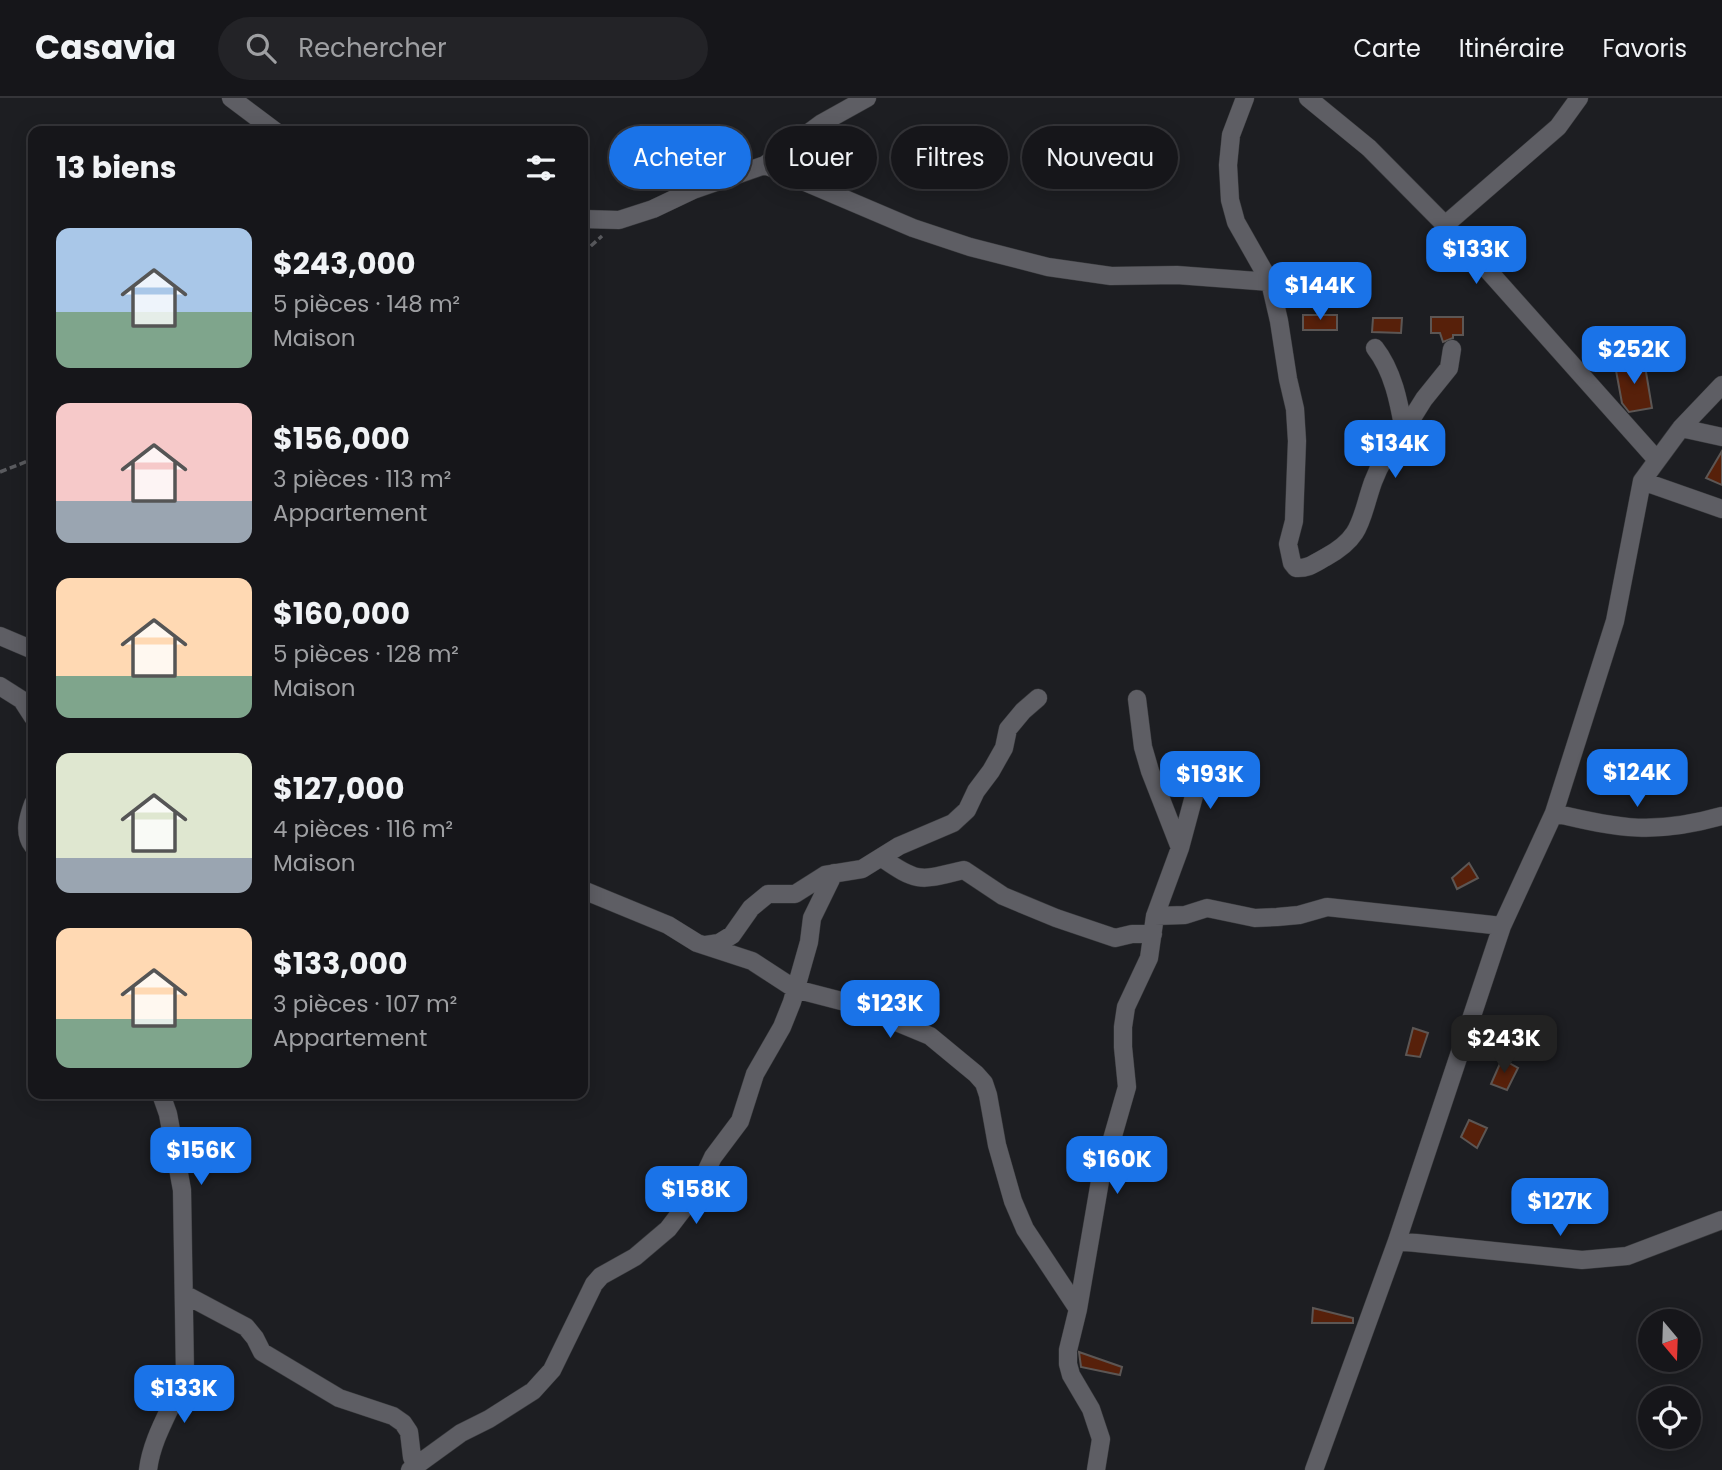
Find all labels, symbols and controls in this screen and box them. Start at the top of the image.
search box [218,17,708,80]
text: Casavia [35,24,176,71]
icon: search [242,29,280,67]
text: Rechercher [298,30,447,66]
text: Carte [1353,32,1421,65]
text: Itinéraire [1459,32,1564,65]
text: Favoris [1602,32,1687,65]
chip: Acheter [609,126,751,189]
chip: Louer [765,126,877,189]
chip: Filtres [891,126,1008,189]
chip: Nouveau [1022,126,1178,189]
text: 13 biens [56,146,176,189]
icon: filters [522,149,560,187]
pin: $133K [1427,226,1525,286]
text: $133K [1442,233,1510,265]
text: $243,000 [273,242,416,285]
icon: home [112,256,196,340]
pin: $144K [1271,262,1369,322]
text: $144K [1285,269,1355,301]
text: 5 pièces · 148 m² [273,288,460,320]
text: Maison [273,322,355,354]
pin: $252K [1585,327,1683,386]
text: $252K [1598,333,1670,365]
text: $156,000 [273,417,410,460]
pin: $134K [1346,420,1444,480]
text: $134K [1360,427,1430,459]
icon: home [112,431,196,515]
text: 3 pièces · 113 m² [273,463,451,495]
text: Appartement [273,497,427,529]
text: $160,000 [273,592,410,635]
icon: home [112,606,196,690]
text: 5 pièces · 128 m² [273,638,459,670]
text: Maison [273,672,355,704]
pin: $124K [1588,750,1686,809]
pin: $193K [1161,752,1259,811]
text: $124K [1603,756,1671,788]
text: $193K [1176,758,1244,790]
text: $127,000 [273,767,405,810]
icon: home [112,781,196,865]
text: 4 pièces · 116 m² [273,813,453,845]
text: Maison [273,847,355,879]
text: $133,000 [273,942,408,985]
icon: home [112,956,196,1040]
pin: $123K [841,981,939,1040]
text: $123K [857,987,923,1019]
text: 3 pièces · 107 m² [273,988,457,1020]
pin: $243K [1455,1016,1553,1075]
text: Appartement [273,1022,427,1054]
text: $243K [1467,1022,1541,1054]
pin: $156K [152,1128,250,1187]
text: $156K [166,1134,236,1166]
pin: $160K [1068,1136,1166,1196]
text: $160K [1082,1143,1152,1175]
pin: $158K [647,1166,745,1226]
text: $158K [661,1173,731,1205]
pin: $127K [1511,1178,1609,1238]
text: $127K [1527,1185,1593,1217]
north arrow [1638,1309,1701,1372]
map controls [1638,1309,1701,1449]
pin: $133K [135,1366,233,1425]
text: $133K [150,1372,218,1404]
button: locate [1638,1386,1701,1449]

